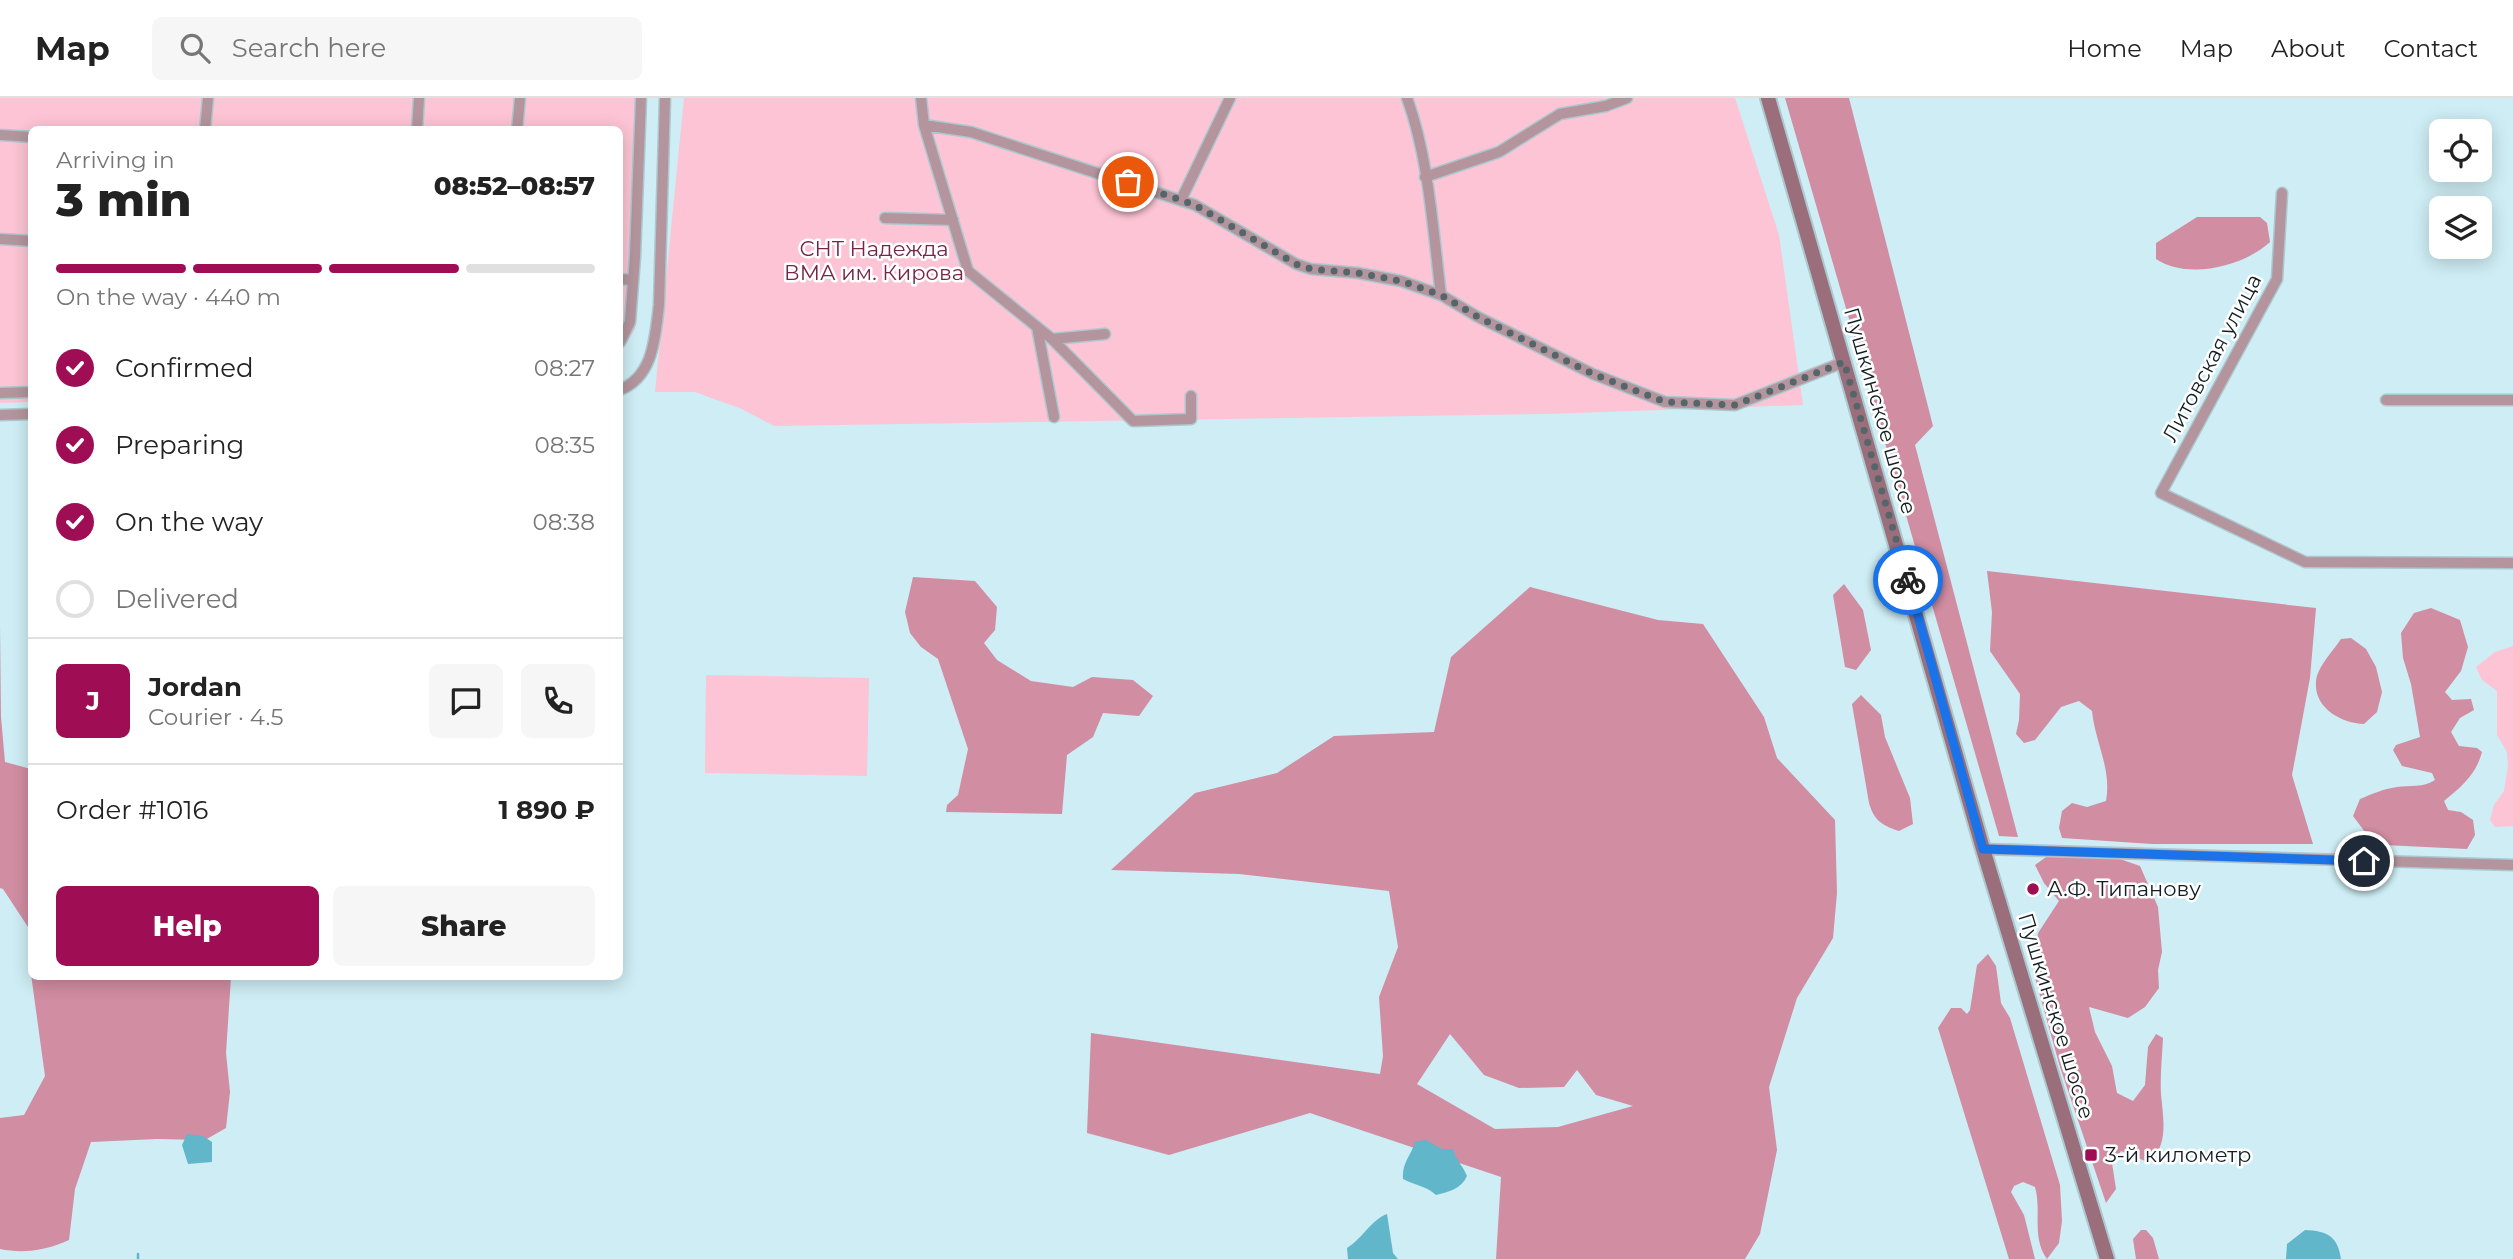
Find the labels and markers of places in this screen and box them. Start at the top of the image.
pin [1098,152,1158,212]
pin [2334,831,2394,891]
place label: А.Ф. Типанову [2047,876,2201,901]
marker: А.Ф. Типанову [2025,881,2041,897]
place label: 3-й километр [2105,1142,2252,1167]
marker: 3-й километр [2083,1147,2099,1163]

